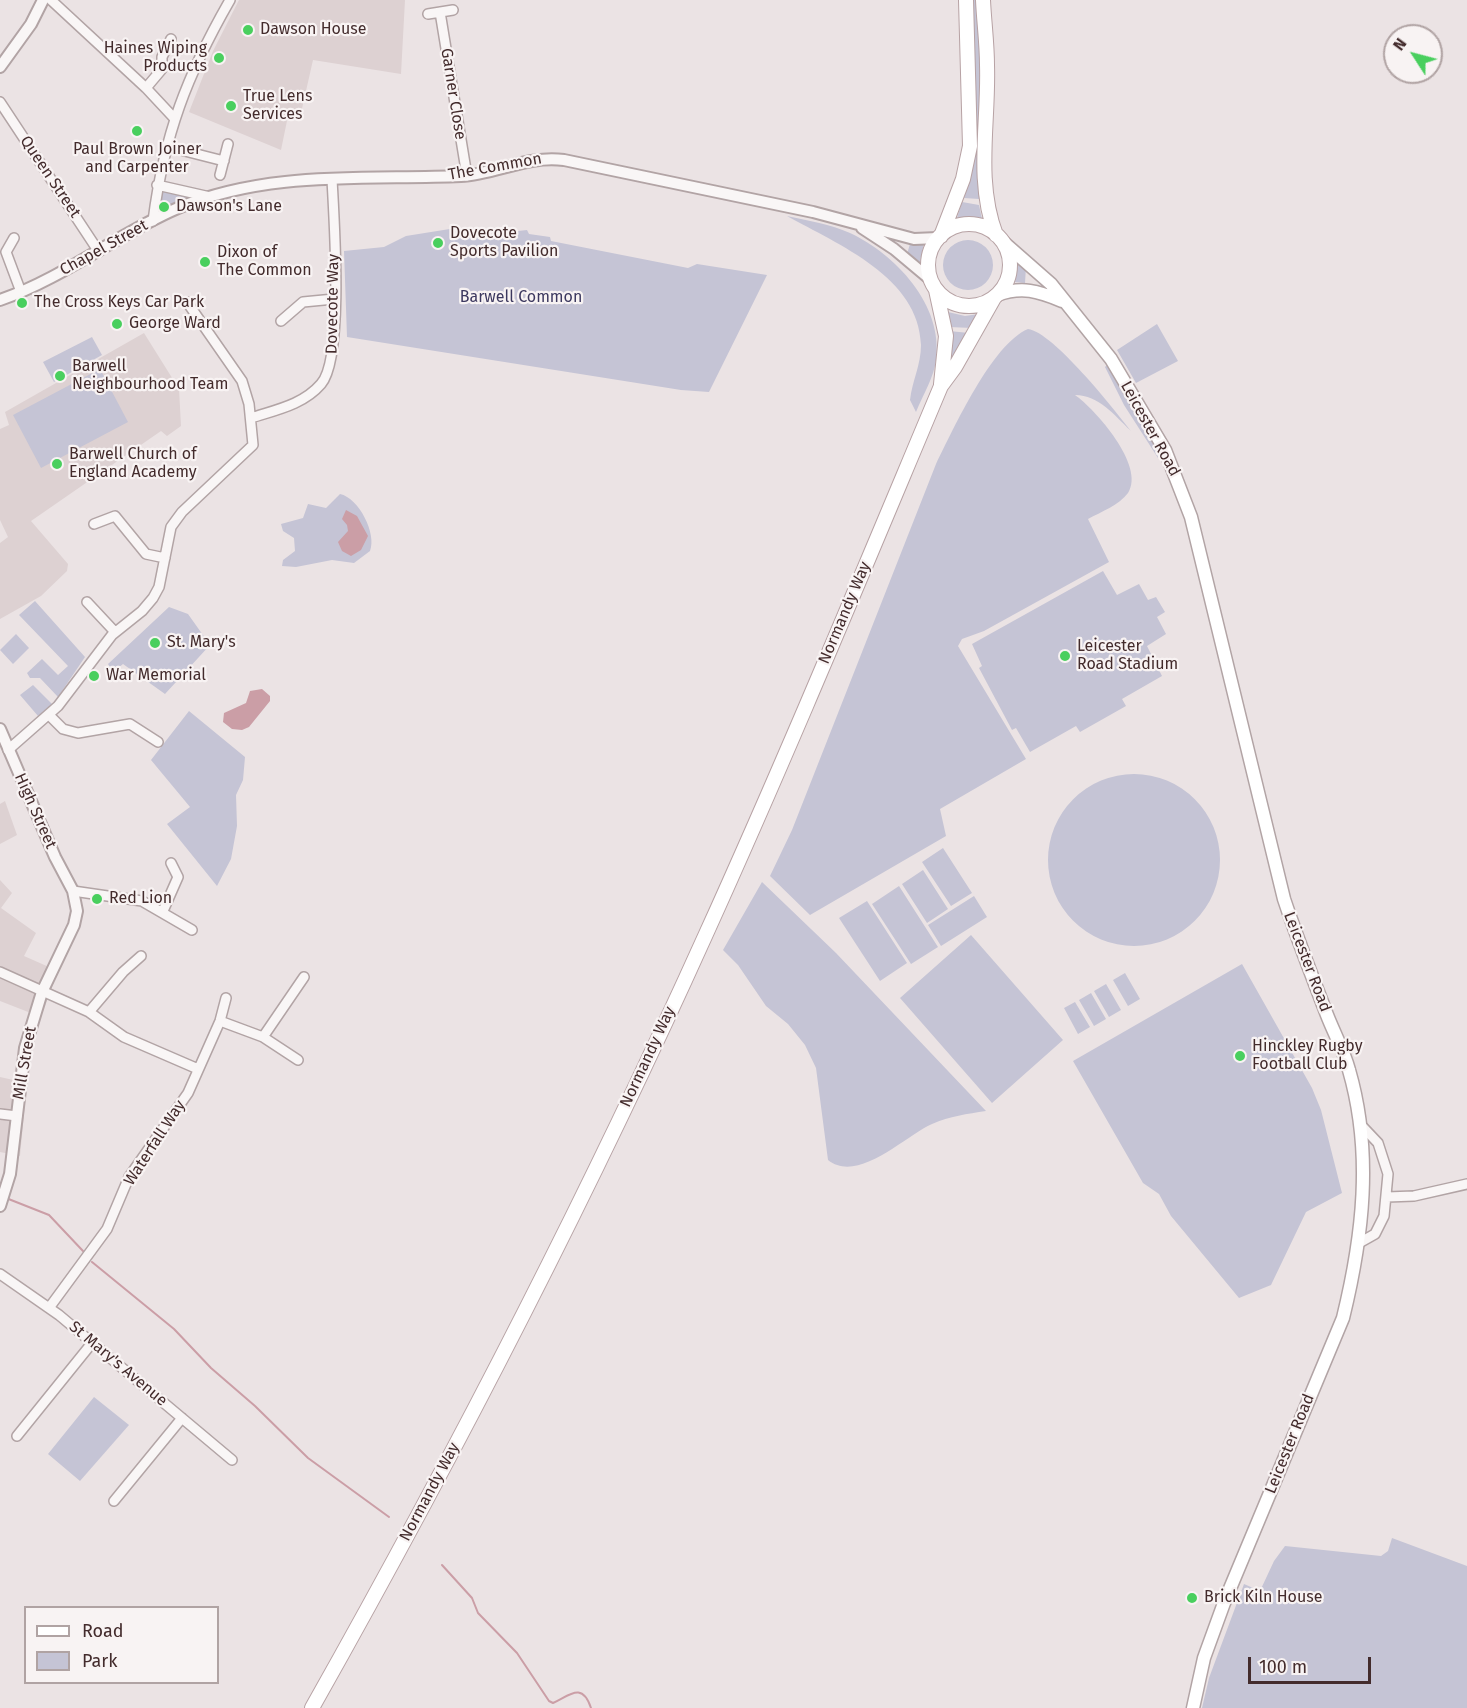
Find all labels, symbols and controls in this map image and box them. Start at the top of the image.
place label: Dawson House [260,20,366,40]
marker: Dawson House [241,23,255,37]
north arrow [1383,24,1443,84]
text: N [1389,34,1410,54]
place label: Haines Wiping Products [104,39,207,77]
street label: Garner Close [436,47,470,141]
marker: Haines Wiping Products [212,51,226,65]
place label: True Lens Services [243,87,312,125]
marker: True Lens Services [224,99,238,113]
marker: Paul Brown Joiner and Carpenter [130,124,144,138]
street label: Queen Street [16,132,84,222]
place label: Paul Brown Joiner and Carpenter [73,140,201,178]
street label: The Common [447,149,543,185]
place label: Dawson's Lane [176,197,282,217]
marker: Dawson's Lane [157,200,171,214]
street label: Chapel Street [57,216,151,280]
place label: Dovecote Sports Pavilion [450,224,558,262]
marker: Dovecote Sports Pavilion [431,236,445,250]
place label: Dixon of The Common [217,243,312,281]
street label: Dovecote Way [323,254,343,354]
marker: Dixon of The Common [198,255,212,269]
park label: Barwell Common [460,288,582,308]
place label: The Cross Keys Car Park [34,293,204,313]
marker: The Cross Keys Car Park [15,296,29,310]
place label: George Ward [129,314,221,334]
marker: George Ward [110,317,124,331]
place label: Barwell Neighbourhood Team [72,357,228,395]
marker: Barwell Neighbourhood Team [53,369,67,383]
street label: Leicester Road [1116,378,1184,480]
place label: Barwell Church of England Academy [69,445,197,483]
marker: Barwell Church of England Academy [50,457,64,471]
street label: Normandy Way [815,559,875,667]
place label: St. Mary's [167,633,236,653]
marker: St. Mary's [148,636,162,650]
place label: Leicester Road Stadium [1077,637,1178,675]
marker: Leicester Road Stadium [1058,649,1072,663]
place label: War Memorial [106,666,206,686]
marker: War Memorial [87,669,101,683]
street label: High Street [10,770,60,852]
place label: Red Lion [109,889,172,909]
marker: Red Lion [90,892,104,906]
street label: Leicester Road [1279,909,1335,1015]
street label: Normandy Way [616,1004,680,1110]
street label: Mill Street [9,1025,41,1101]
place label: Hinckley Rugby Football Club [1252,1037,1363,1075]
marker: Hinckley Rugby Football Club [1233,1049,1247,1063]
street label: Waterfall Way [120,1097,190,1189]
street label: St Mary's Avenue [65,1317,171,1411]
street label: Leicester Road [1261,1391,1319,1497]
street label: Normandy Way [396,1439,464,1545]
place label: Brick Kiln House [1204,1588,1322,1608]
marker: Brick Kiln House [1185,1591,1199,1605]
legend [24,1606,219,1684]
text: Road [82,1620,124,1642]
scale bar [1251,1645,1374,1683]
text: Park [82,1650,117,1672]
text: 100 m [1259,1656,1307,1678]

